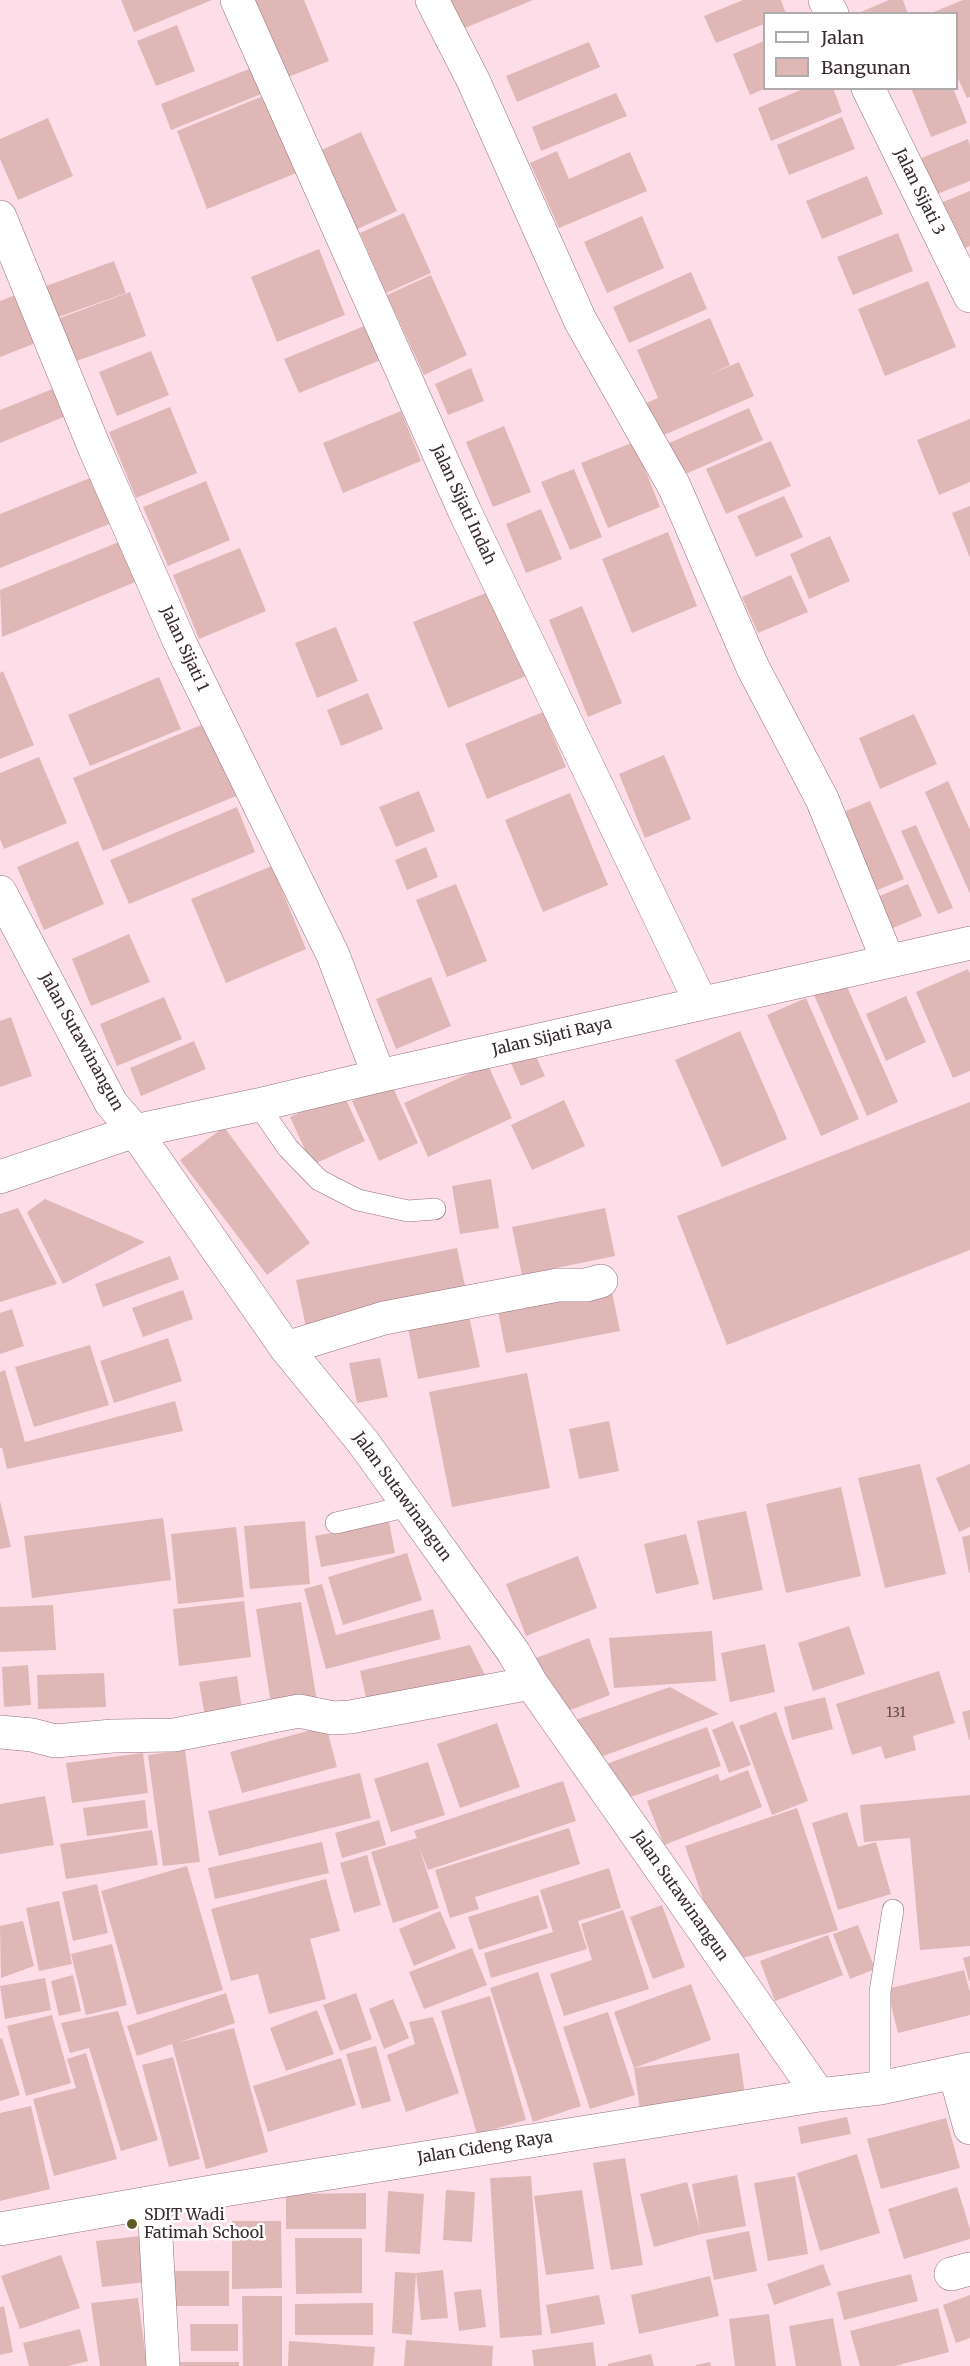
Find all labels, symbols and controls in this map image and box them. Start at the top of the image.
legend [763,12,958,90]
text: Jalan [821,26,864,49]
text: Bangunan [821,56,911,79]
street label: Jalan Sijati 3 [890,146,948,238]
street label: Jalan Sijati Indah [427,442,499,568]
street label: Jalan Sijati 1 [156,603,212,695]
street label: Jalan Sutawinangun [35,970,127,1114]
street label: Jalan Sijati Raya [490,1014,614,1060]
street label: Jalan Sutawinangun [349,1429,455,1565]
house number: 131 [886,1705,906,1721]
street label: Jalan Sutawinangun [628,1827,732,1965]
street label: Jalan Cideng Raya [416,2128,554,2168]
place label: SDIT Wadi Fatimah School [144,2205,264,2243]
marker: SDIT Wadi Fatimah School [125,2217,139,2231]

